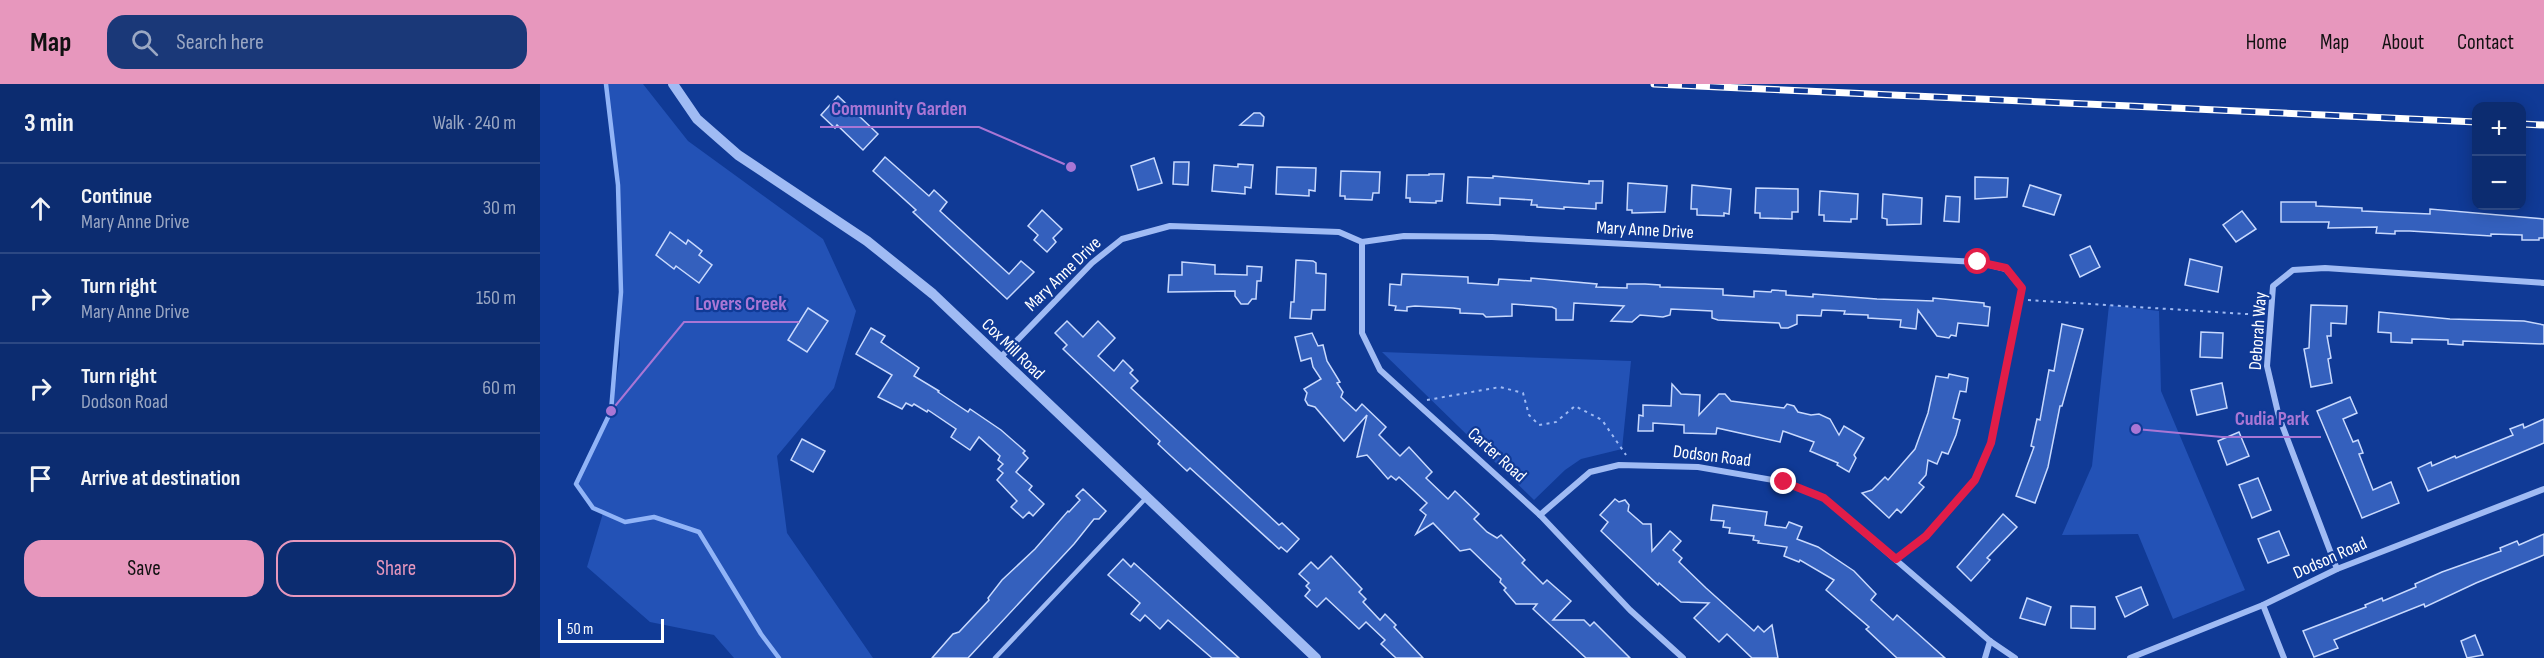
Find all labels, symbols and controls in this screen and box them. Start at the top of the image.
search box [107,15,527,69]
text: Map [30,26,71,59]
icon: search [128,26,161,59]
text: Search here [176,29,264,56]
text: Home [2246,30,2287,55]
text: Map [2320,30,2349,55]
text: About [2382,30,2424,55]
text: Contact [2457,30,2514,55]
callout: Community Garden [820,89,979,127]
text: Community Garden [831,97,967,121]
map controls [2472,102,2526,210]
button: + [2472,102,2526,156]
text: 3 min [24,108,74,139]
text: Walk · 240 m [433,111,516,135]
button: − [2472,156,2526,210]
text: Continue [81,183,152,210]
icon: ahead [24,192,57,225]
text: 30 m [483,196,516,220]
text: Mary Anne Drive [81,210,190,234]
street label: Mary Anne Drive [1596,217,1694,243]
street label: Mary Anne Drive [1021,233,1105,315]
route start [1964,248,1990,274]
text: Turn right [81,273,157,300]
icon: right [24,282,57,315]
callout: Lovers Creek [684,284,799,322]
text: 150 m [476,286,516,310]
street label: Deborah Way [2245,291,2271,371]
text: Lovers Creek [695,292,787,316]
text: Mary Anne Drive [81,300,190,324]
street label: Cox Mill Road [977,314,1049,384]
text: Turn right [81,363,157,390]
icon: right [24,372,57,405]
text: 60 m [482,376,516,400]
text: Dodson Road [81,390,168,414]
callout: Cudia Park [2222,399,2321,437]
text: Cudia Park [2235,407,2310,431]
street label: Carter Road [1463,423,1531,487]
street label: Dodson Road [1672,441,1752,471]
icon: arrive [24,462,57,495]
text: Arrive at destination [81,465,240,492]
route end [1770,468,1796,494]
street label: Dodson Road [2290,532,2370,584]
button: Save [24,540,264,597]
button: Share [276,540,516,597]
scale bar [558,616,664,644]
text: 50 m [567,620,593,639]

